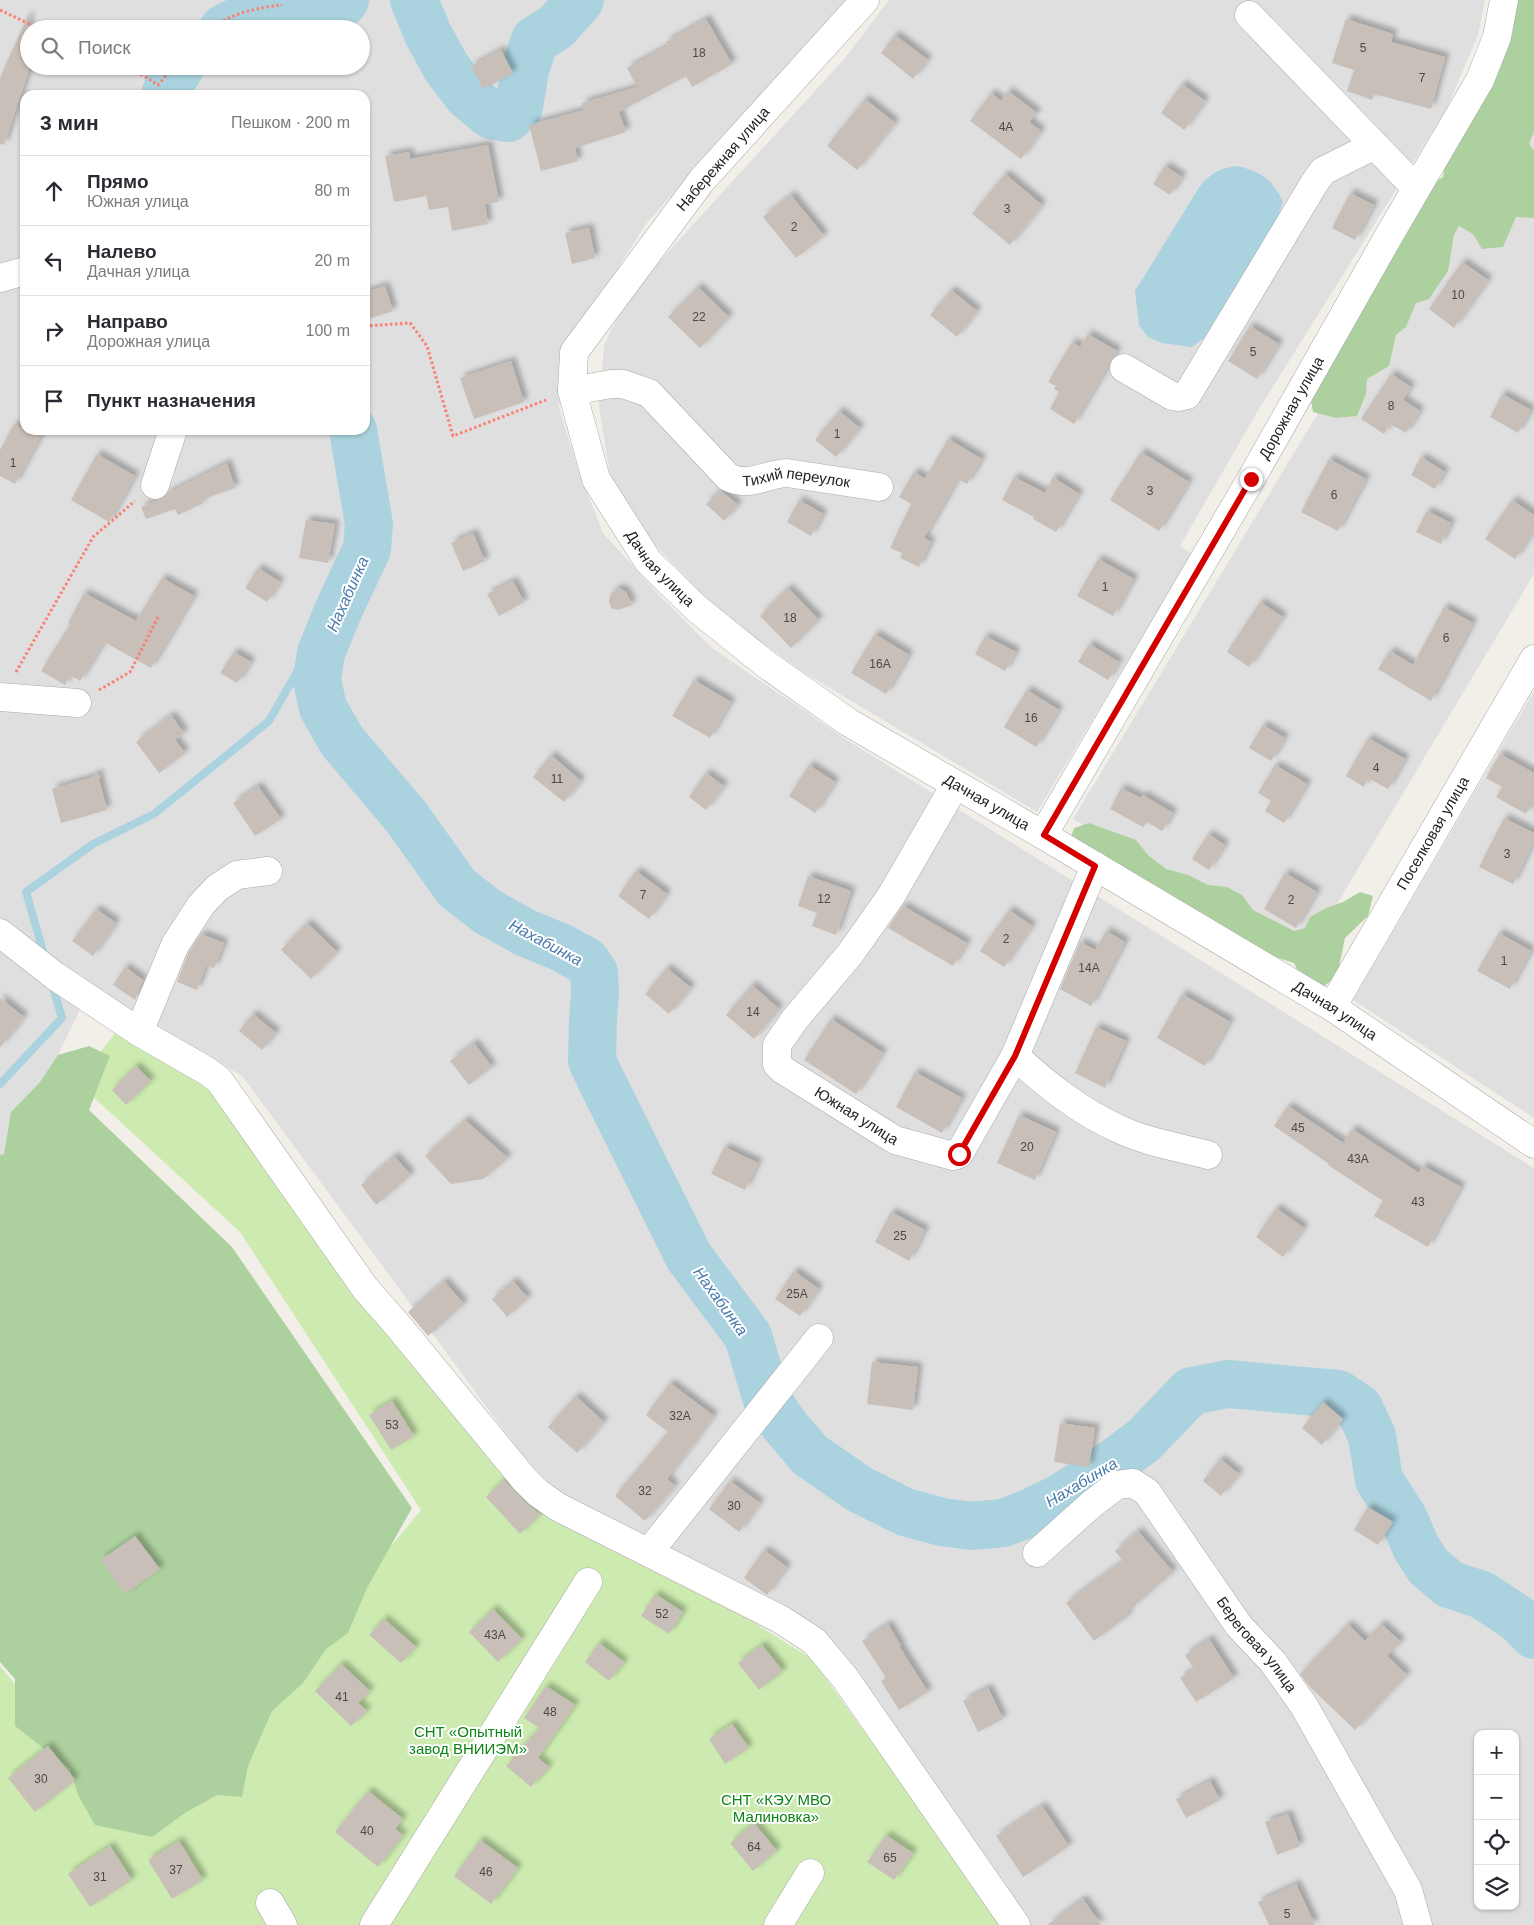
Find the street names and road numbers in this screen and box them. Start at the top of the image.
street label: Набережная улица [673,103,773,214]
street label: Дорожная улица [1255,353,1327,462]
street label: Тихий переулок [742,464,852,491]
street label: Дачная улица [623,527,699,610]
street label: Дачная улица [941,770,1033,834]
street label: Поселковая улица [1393,773,1472,893]
street label: Дачная улица [1290,977,1381,1043]
street label: Южная улица [812,1083,902,1148]
street label: Береговая улица [1213,1593,1301,1696]

